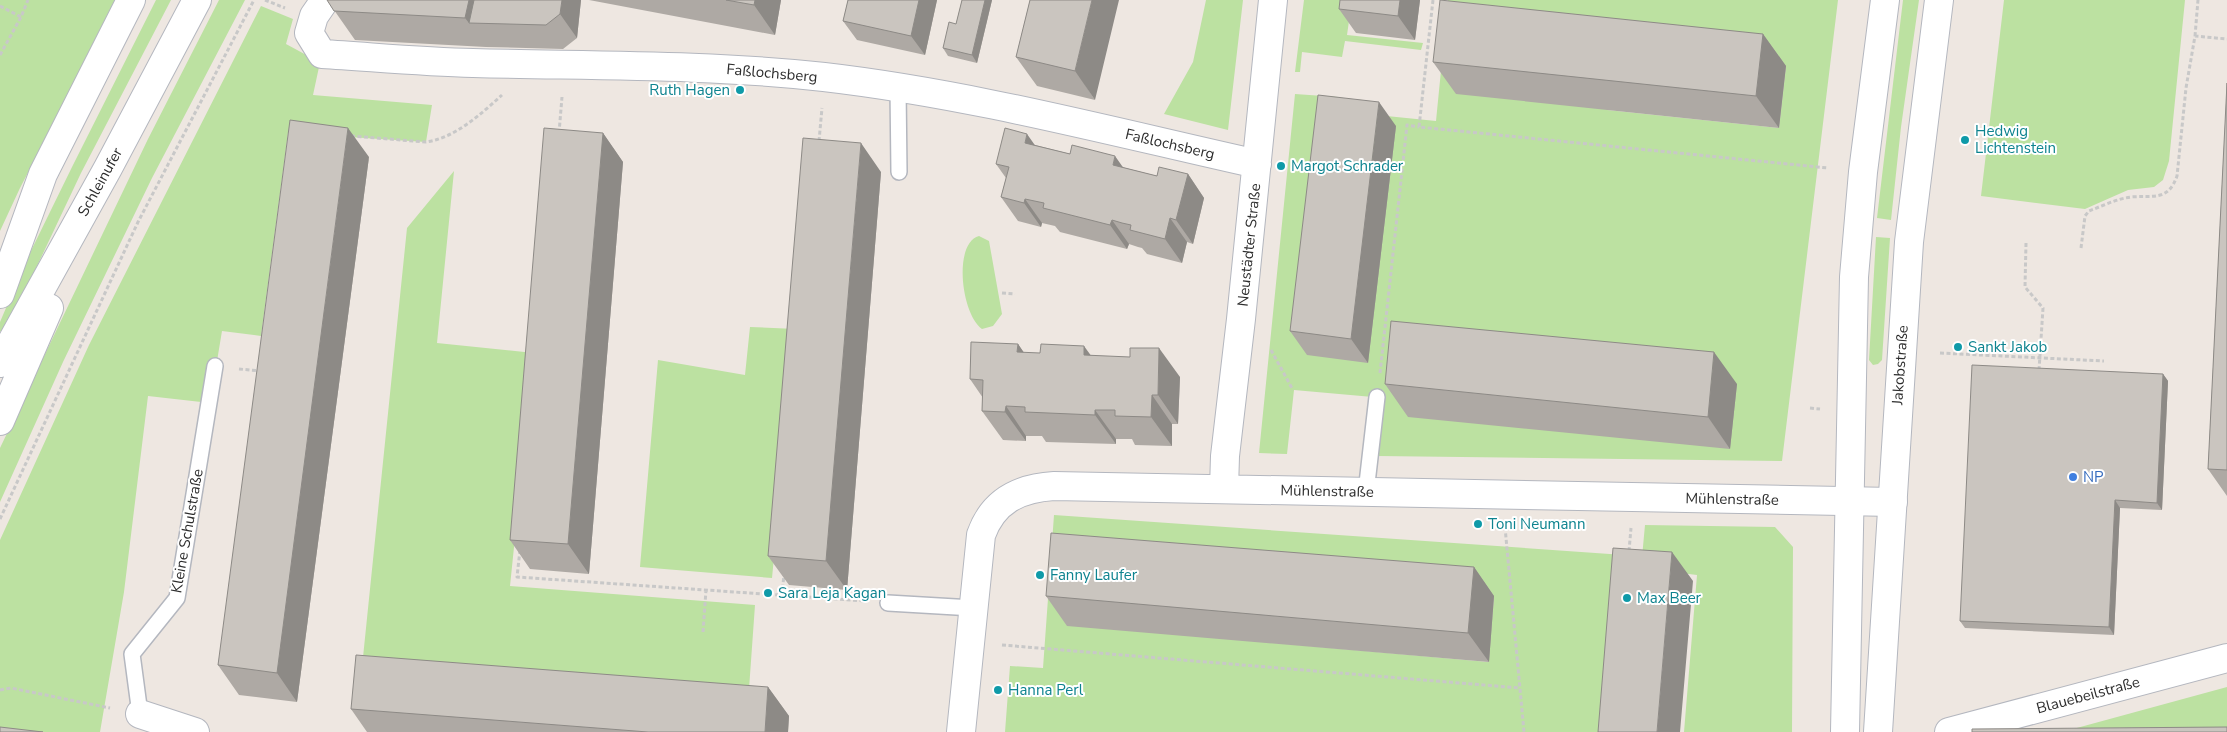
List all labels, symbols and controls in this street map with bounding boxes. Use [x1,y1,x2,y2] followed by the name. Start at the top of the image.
[726,59,818,87] street label: Faßlochsberg
[649,80,730,100] place label: Ruth Hagen
[734,84,746,96] marker: Ruth Hagen
[1975,121,2056,158] place label: Hedwig Lichtenstein
[1123,124,1217,164] street label: Faßlochsberg
[1959,134,1971,146] marker: Hedwig Lichtenstein
[73,144,127,220] street label: Schleinufer
[1291,156,1404,176] place label: Margot Schrader
[1275,160,1287,172] marker: Margot Schrader
[1233,182,1265,308] street label: Neustädter Straße
[1887,324,1913,407] street label: Jakobstraße
[1968,337,2048,357] place label: Sankt Jakob
[1952,341,1964,353] marker: Sankt Jakob
[166,467,208,595] street label: Kleine Schulstraße
[2083,467,2104,487] place label: NP
[2067,471,2079,483] marker: NP
[1280,480,1374,502] street label: Mühlenstraße
[1685,488,1779,510] street label: Mühlenstraße
[1488,514,1585,534] place label: Toni Neumann
[1472,518,1484,530] marker: Toni Neumann
[1050,565,1138,585] place label: Fanny Laufer
[1034,569,1046,581] marker: Fanny Laufer
[778,583,886,603] place label: Sara Leja Kagan
[762,587,774,599] marker: Sara Leja Kagan
[1637,588,1702,608] place label: Max Beer
[1621,592,1633,604] marker: Max Beer
[2034,672,2142,718] street label: Blauebeilstraße
[1008,680,1084,700] place label: Hanna Perl
[992,684,1004,696] marker: Hanna Perl

